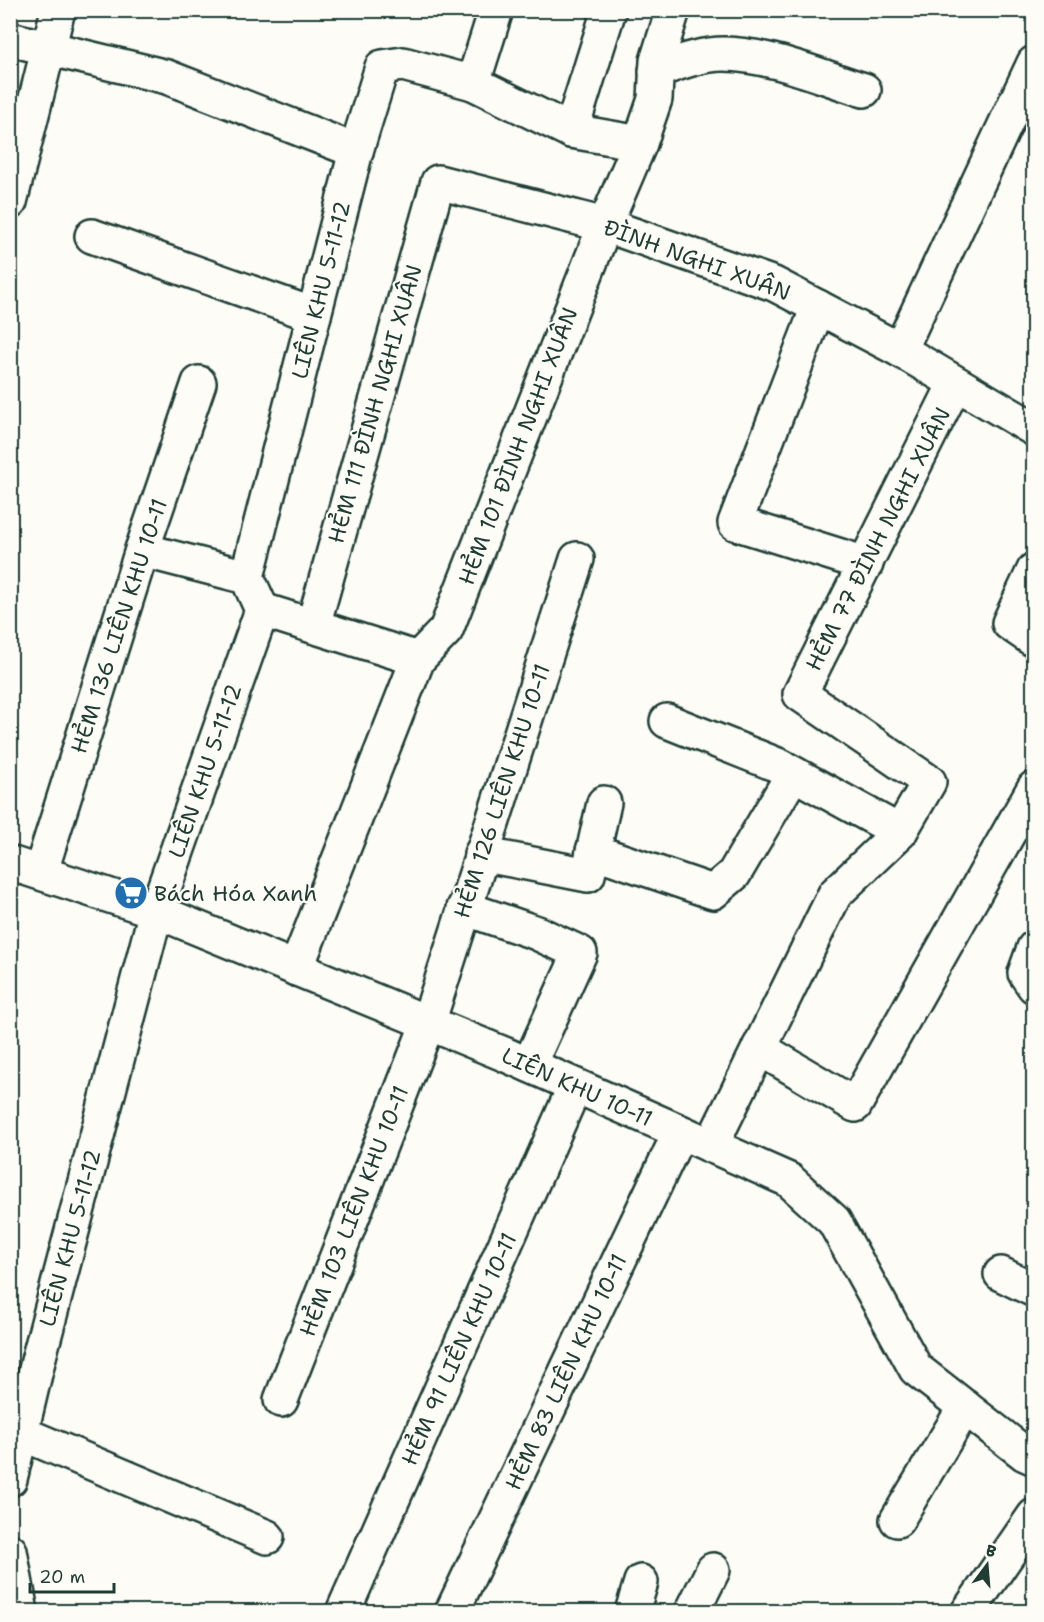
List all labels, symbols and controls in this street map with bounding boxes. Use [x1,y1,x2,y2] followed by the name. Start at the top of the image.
[285,198,357,382] street label: LIÊN KHU 5-11-12
[600,213,794,307] street label: ĐÌNH NGHI XUÂN
[321,261,429,547] street label: HẺM 111 ĐÌNH NGHI XUÂN
[452,303,584,589] street label: HẺM 101 ĐÌNH NGHI XUÂN
[799,402,957,676] street label: HẺM 77 ĐÌNH NGHI XUÂN
[64,495,174,757] street label: HẺM 136 LIÊN KHU 10-11
[447,660,557,922] street label: HẺM 126 LIÊN KHU 10-11
[162,680,248,862] street label: LIÊN KHU 5-11-12
[113,875,149,911] supermarket icon: Bách Hóa Xanh
[154,879,317,908] place label: Bách Hóa Xanh
[497,1041,657,1133] street label: LIÊN KHU 10-11
[293,1082,415,1340] street label: HẺM 103 LIÊN KHU 10-11
[32,1146,108,1330] street label: LIÊN KHU 5-11-12
[395,1228,523,1470] street label: HẺM 91 LIÊN KHU 10-11
[498,1249,634,1495] street label: HẺM 83 LIÊN KHU 10-11
[957,1535,1017,1595] north arrow
[983,1540,999,1563] text: B
[30,1556,114,1594] scale bar
[39,1565,85,1589] text: 20 m

